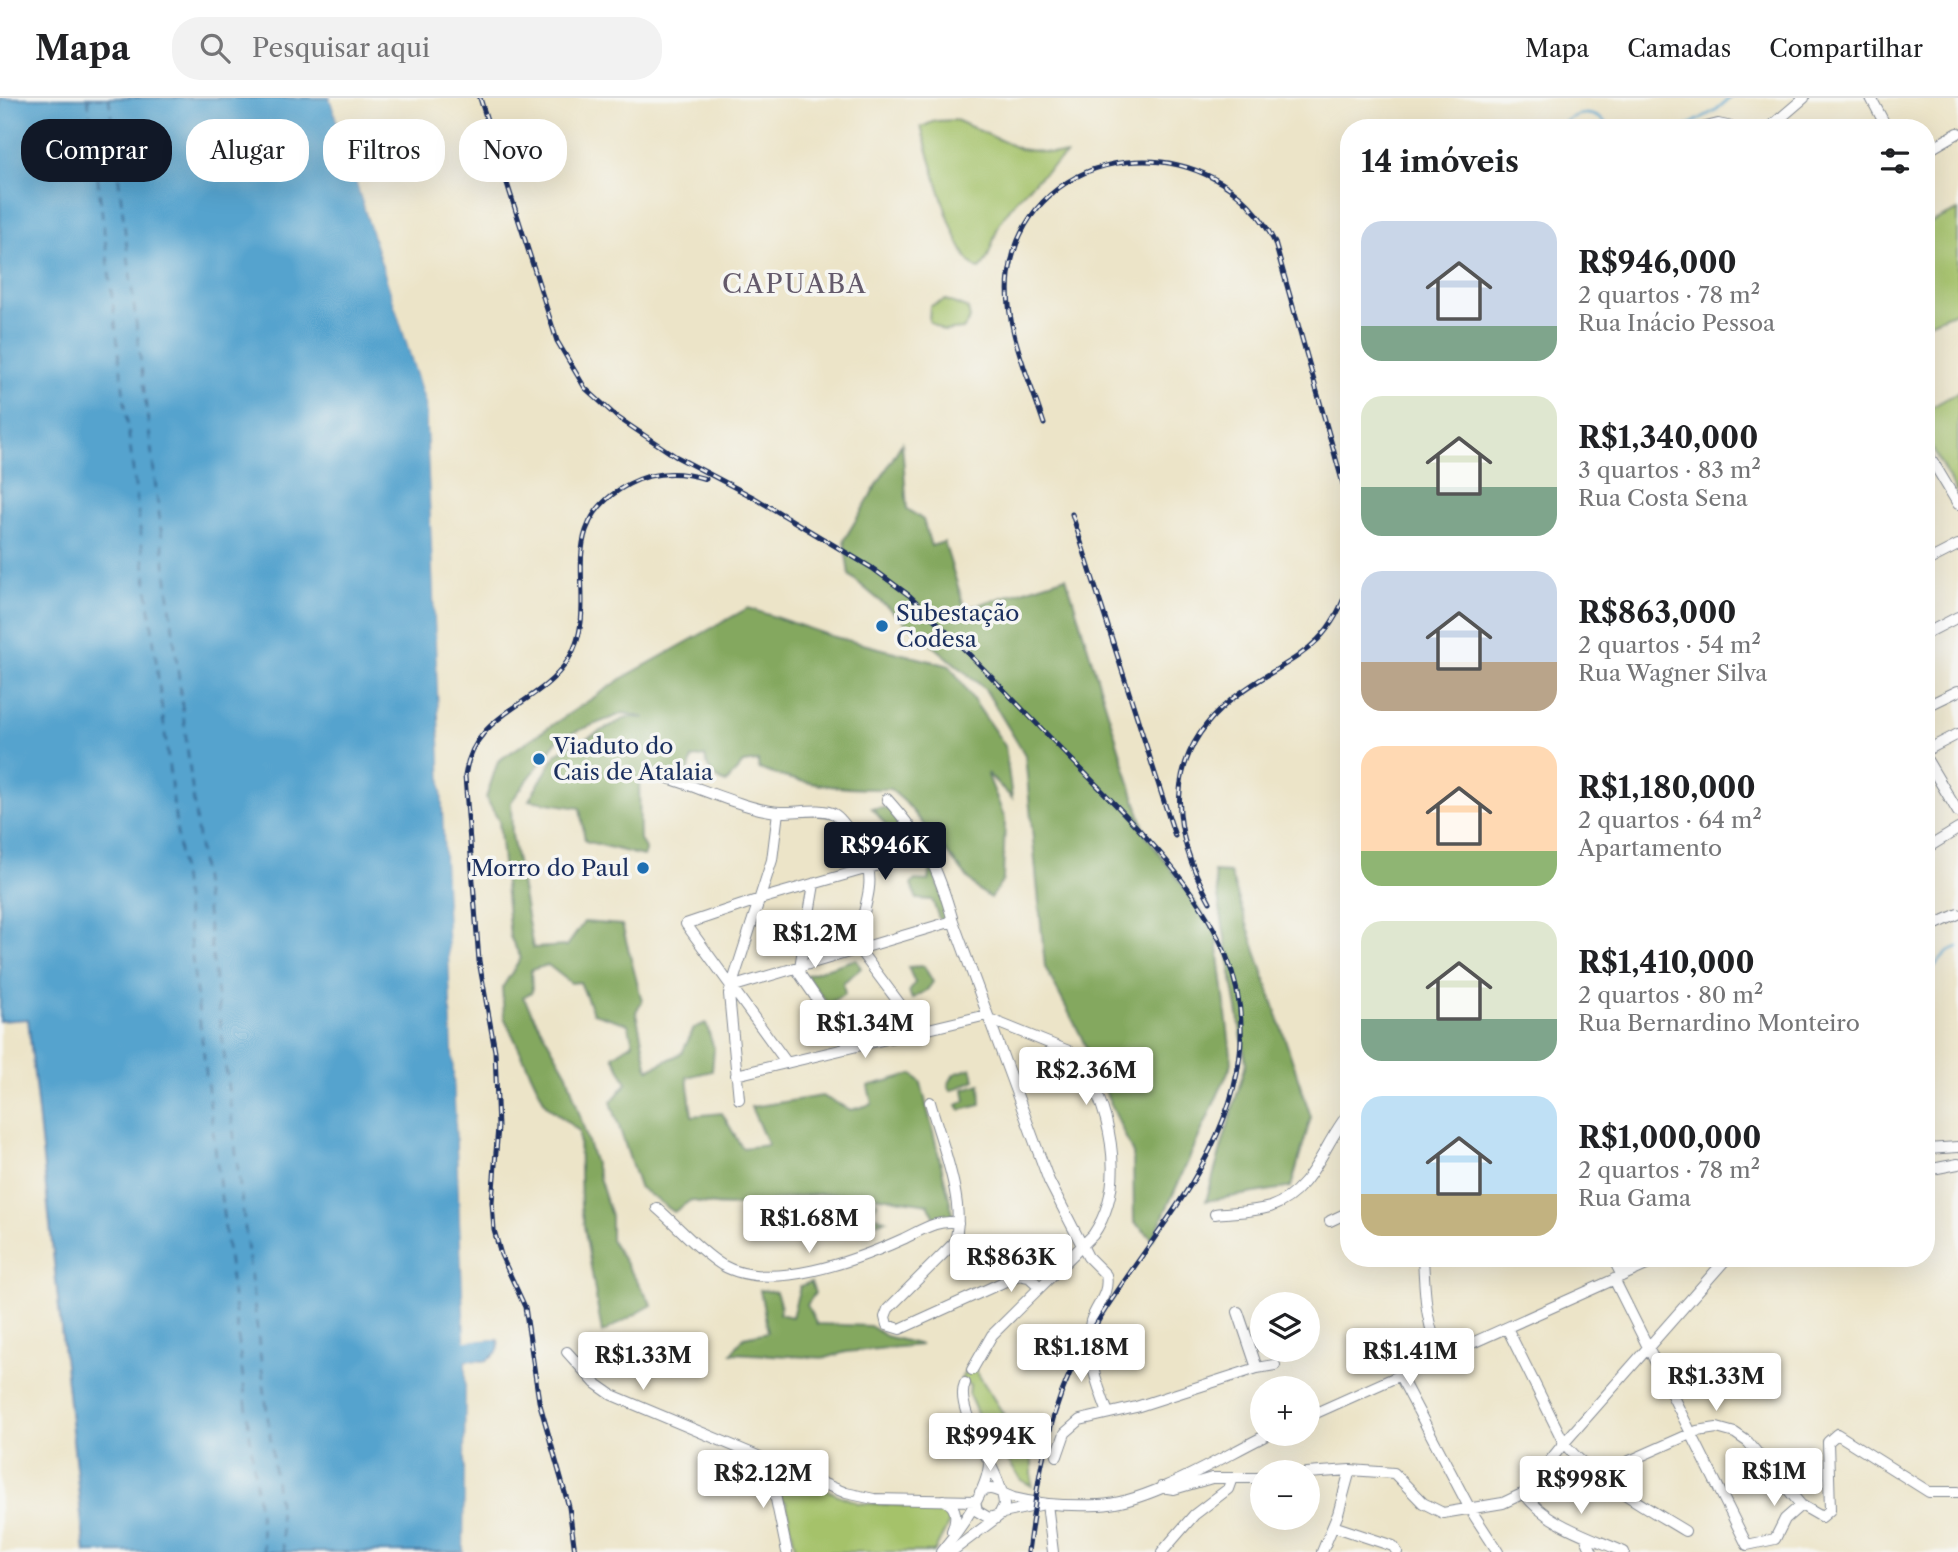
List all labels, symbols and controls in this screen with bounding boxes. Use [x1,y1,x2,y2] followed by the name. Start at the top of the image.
[172,17,662,80] search box
[35,28,130,69] text: Mapa
[196,29,234,67] icon: search
[252,32,430,64] text: Pesquisar aqui
[1525,34,1589,63] text: Mapa
[1627,34,1731,63] text: Camadas
[1769,34,1923,63] text: Compartilhar
[21,119,172,182] chip: Comprar
[186,119,309,182] chip: Alugar
[323,119,445,182] chip: Filtros
[459,119,567,182] chip: Novo
[1876,142,1914,180] icon: filters
[1361,143,1519,180] text: 14 imóveis
[1578,244,1737,281] text: R$946,000
[1417,249,1501,333] icon: home
[722,268,868,300] district label: CAPUABA
[1578,281,1760,309] text: 2 quartos · 78 m²
[1578,309,1775,337] text: Rua Inácio Pessoa
[1578,419,1758,456] text: R$1,340,000
[1417,424,1501,508] icon: home
[1578,456,1761,484] text: 3 quartos · 83 m²
[1578,484,1748,512] text: Rua Costa Sena
[1578,594,1736,631] text: R$863,000
[896,599,1019,653] place label: Subestação Codesa
[1417,599,1501,683] icon: home
[874,618,890,634] marker: Subestação Codesa
[1578,631,1761,659] text: 2 quartos · 54 m²
[1578,659,1767,687] text: Rua Wagner Silva
[552,732,714,786] place label: Viaduto do Cais de Atalaia
[531,751,547,767] marker: Viaduto do Cais de Atalaia
[1578,769,1756,806] text: R$1,180,000
[1417,774,1501,858] icon: home
[1578,806,1762,834] text: 2 quartos · 64 m²
[828,822,942,882] pin: R$946K
[840,831,930,859] text: R$946K
[1578,834,1722,862] text: Apartamento
[471,854,629,882] place label: Morro do Paul
[635,860,651,876] marker: Morro do Paul
[758,910,872,970] pin: R$1.2M
[772,919,858,947] text: R$1.2M
[1578,944,1755,981] text: R$1,410,000
[1417,949,1501,1033] icon: home
[1578,981,1763,1009] text: 2 quartos · 80 m²
[800,1000,930,1060] pin: R$1.34M
[816,1009,914,1037] text: R$1.34M
[1578,1009,1860,1037] text: Rua Bernardino Monteiro
[1021,1048,1151,1107] pin: R$2.36M
[1035,1056,1137,1084] text: R$2.36M
[1578,1119,1761,1156] text: R$1,000,000
[1417,1124,1501,1208] icon: home
[1578,1156,1760,1184] text: 2 quartos · 78 m²
[1578,1184,1691,1212] text: Rua Gama
[744,1196,874,1255] pin: R$1.68M
[759,1204,859,1232] text: R$1.68M
[954,1234,1068,1294] pin: R$863K
[966,1243,1056,1271] text: R$863K
[1250,1292,1320,1530] map controls
[1250,1292,1320,1362] button: layers
[1016,1324,1146,1384] pin: R$1.18M
[1345,1328,1475,1388] pin: R$1.41M
[578,1332,708,1392] pin: R$1.33M
[1033,1333,1129,1361] text: R$1.18M
[1362,1337,1458,1365] text: R$1.41M
[594,1341,692,1369] text: R$1.33M
[1651,1354,1781,1413] pin: R$1.33M
[1667,1362,1765,1390] text: R$1.33M
[1250,1376,1320,1446] button: +
[933,1414,1047,1473] pin: R$994K
[945,1422,1035,1450] text: R$994K
[1733,1448,1815,1508] pin: R$1M
[698,1450,828,1510] pin: R$2.12M
[1524,1456,1638,1516] pin: R$998K
[1741,1457,1807,1485] text: R$1M
[714,1459,812,1487] text: R$2.12M
[1250,1460,1320,1530] button: −
[1536,1465,1626,1493] text: R$998K

